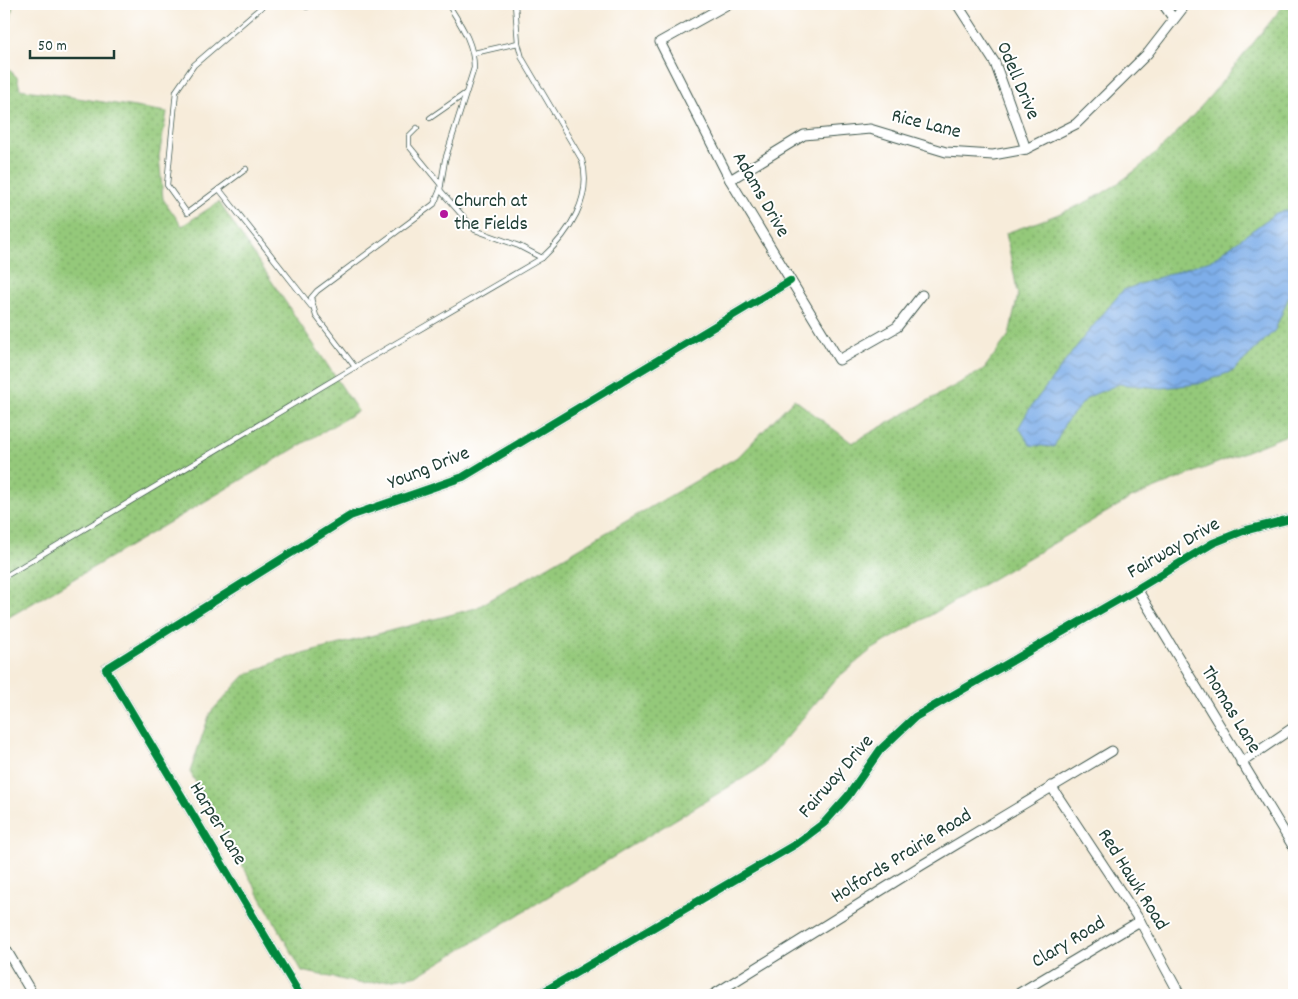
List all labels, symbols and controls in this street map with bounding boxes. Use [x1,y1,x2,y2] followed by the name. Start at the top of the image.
[30,28,114,60] scale bar
[38,36,67,58] text: 50 m
[988,38,1046,125] street label: Odell Drive
[888,103,964,147] street label: Rice Lane
[724,147,796,243] street label: Adams Drive
[454,188,528,239] place label: Church at the Fields
[438,208,450,220] marker: Church at the Fields
[384,440,474,498] street label: Young Drive
[1122,511,1226,587] street label: Fairway Drive
[1193,661,1267,759] street label: Thomas Lane
[793,729,881,825] street label: Fairway Drive
[181,777,253,871] street label: Harper Lane
[826,802,978,912] street label: Holfords Prairie Road
[1090,824,1174,936] street label: Red Hawk Road
[1027,910,1111,976] street label: Clary Road

